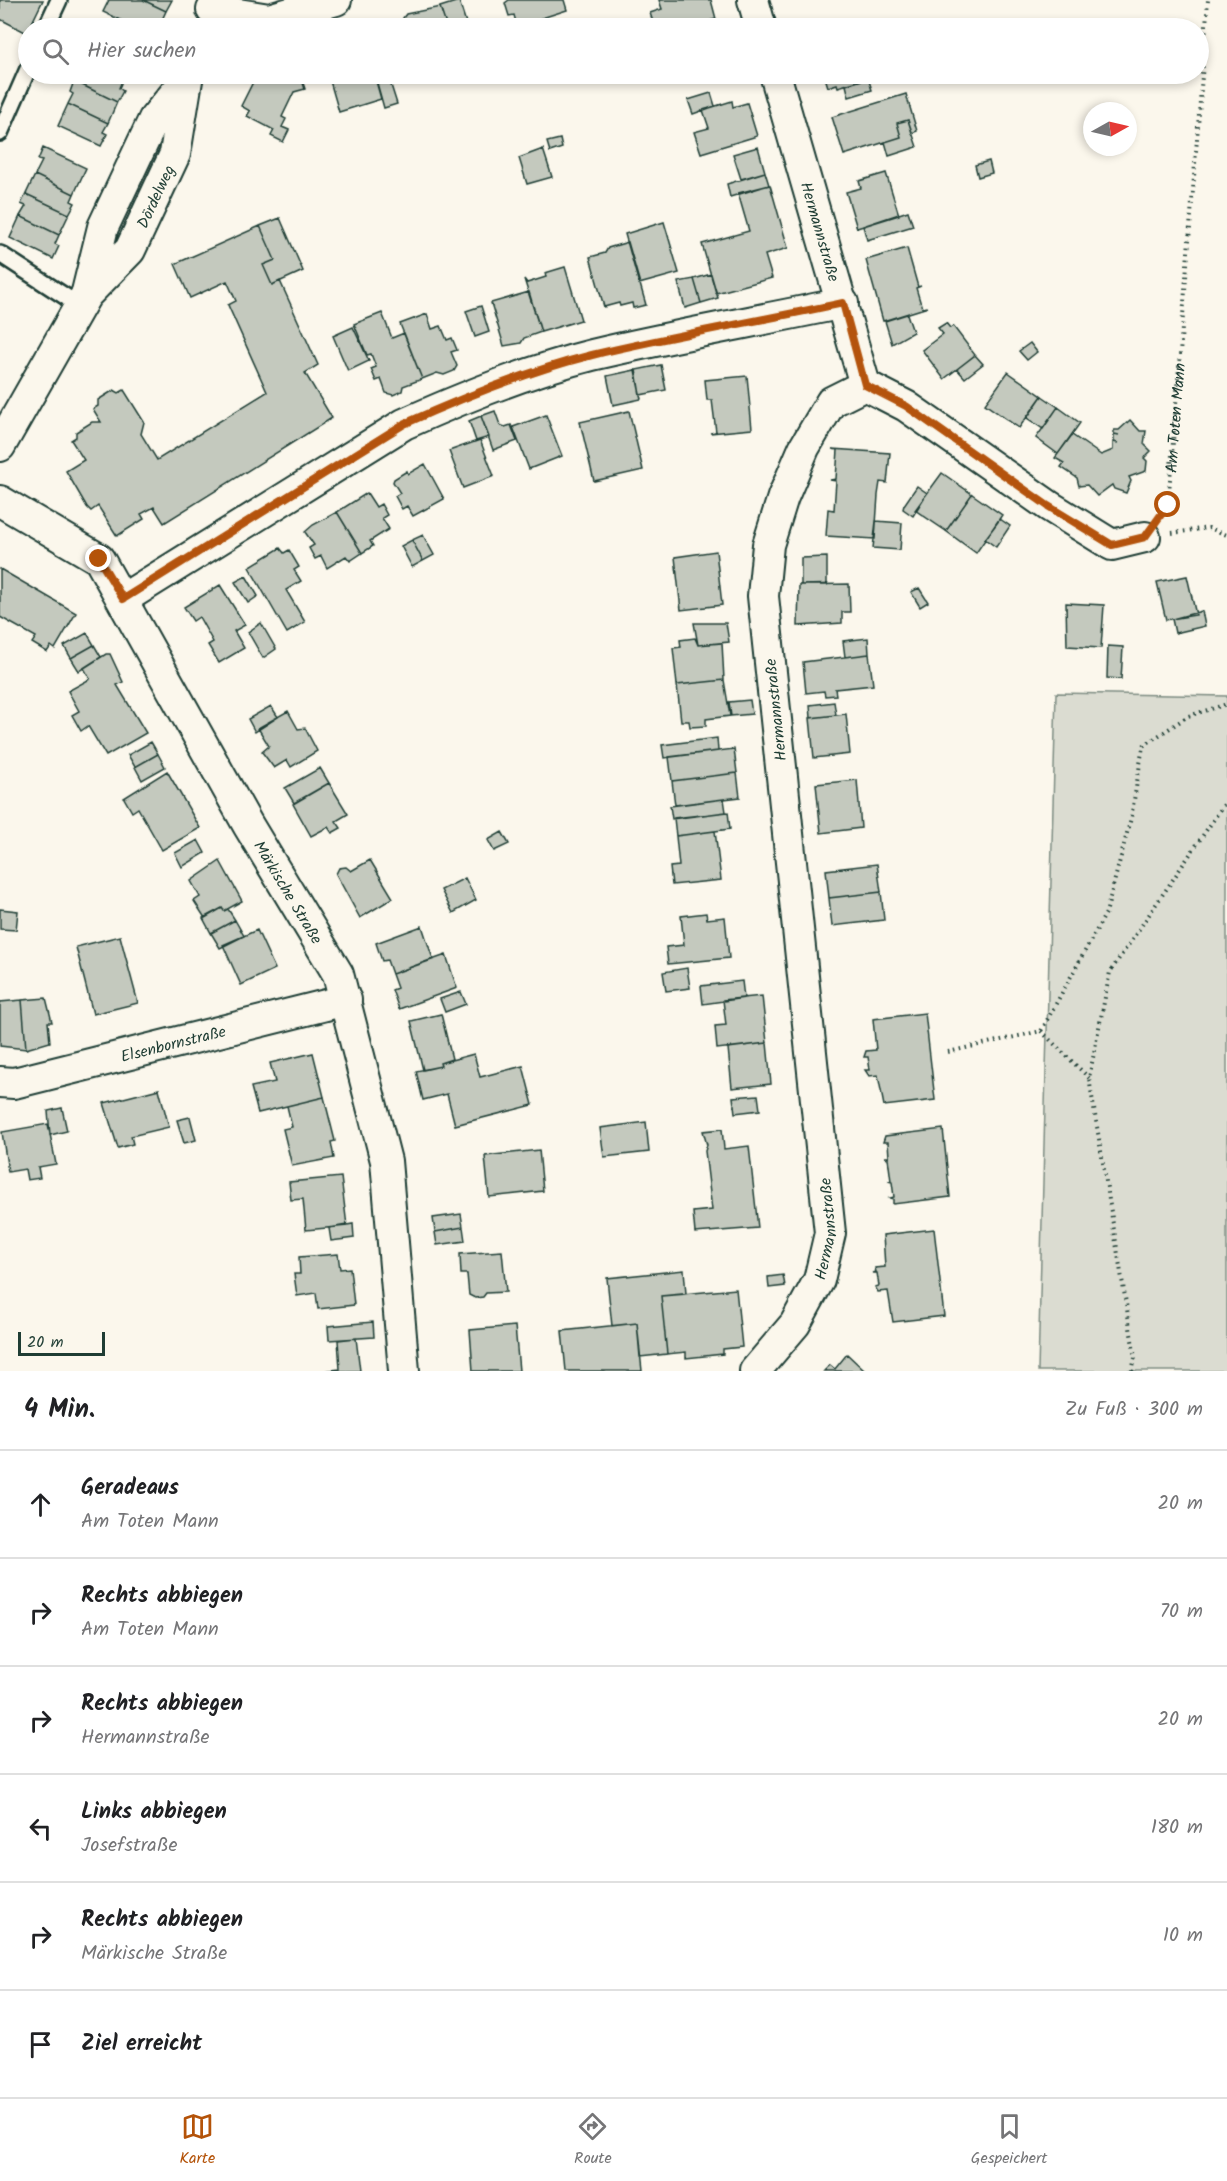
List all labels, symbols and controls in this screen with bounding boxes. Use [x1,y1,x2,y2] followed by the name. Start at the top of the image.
[18,18,1209,84] search box
[87,34,196,69] text: Hier suchen
[39,35,72,68] icon: search
[1083,102,1137,156] north arrow
[131,161,182,233] street label: Dördelweg
[793,179,845,285] street label: Hermannstraße
[1160,362,1193,474] street label: Am Toten Mann
[1154,491,1180,517] route start
[85,545,111,571] route end
[759,657,794,762] street label: Hermannstraße
[246,836,328,949] street label: Märkische Straße
[118,1019,229,1070] street label: Elsenbornstraße
[808,1176,844,1283] street label: Hermannstraße
[18,1329,105,1356] scale bar
[27,1330,63,1355] text: 20 m
[24,1389,95,1431] text: 4 Min.
[1065,1394,1203,1426] text: Zu Fuß · 300 m
[81,1471,179,1506] text: Geradeaus
[24,1488,57,1521] icon: ahead
[1157,1488,1203,1520] text: 20 m
[81,1506,219,1538] text: Am Toten Mann
[81,1579,243,1614] text: Rechts abbiegen
[24,1596,57,1629] icon: right
[1160,1596,1203,1628] text: 70 m
[81,1614,219,1646] text: Am Toten Mann
[81,1687,243,1722] text: Rechts abbiegen
[24,1704,57,1737] icon: right
[1157,1704,1203,1736] text: 20 m
[81,1722,210,1754] text: Hermannstraße
[81,1795,227,1830] text: Links abbiegen
[24,1812,57,1845] icon: left
[1151,1812,1203,1844] text: 180 m
[81,1830,177,1862] text: Josefstraße
[81,1903,243,1938] text: Rechts abbiegen
[24,1920,57,1953] icon: right
[1163,1920,1203,1952] text: 10 m
[81,1938,227,1970] text: Märkische Straße
[81,2027,202,2062] text: Ziel erreicht
[24,2028,57,2061] icon: arrive
[179,2110,215,2171] tab: Karte
[574,2110,612,2171] tab: Route
[971,2110,1048,2171] tab: Gespeichert

